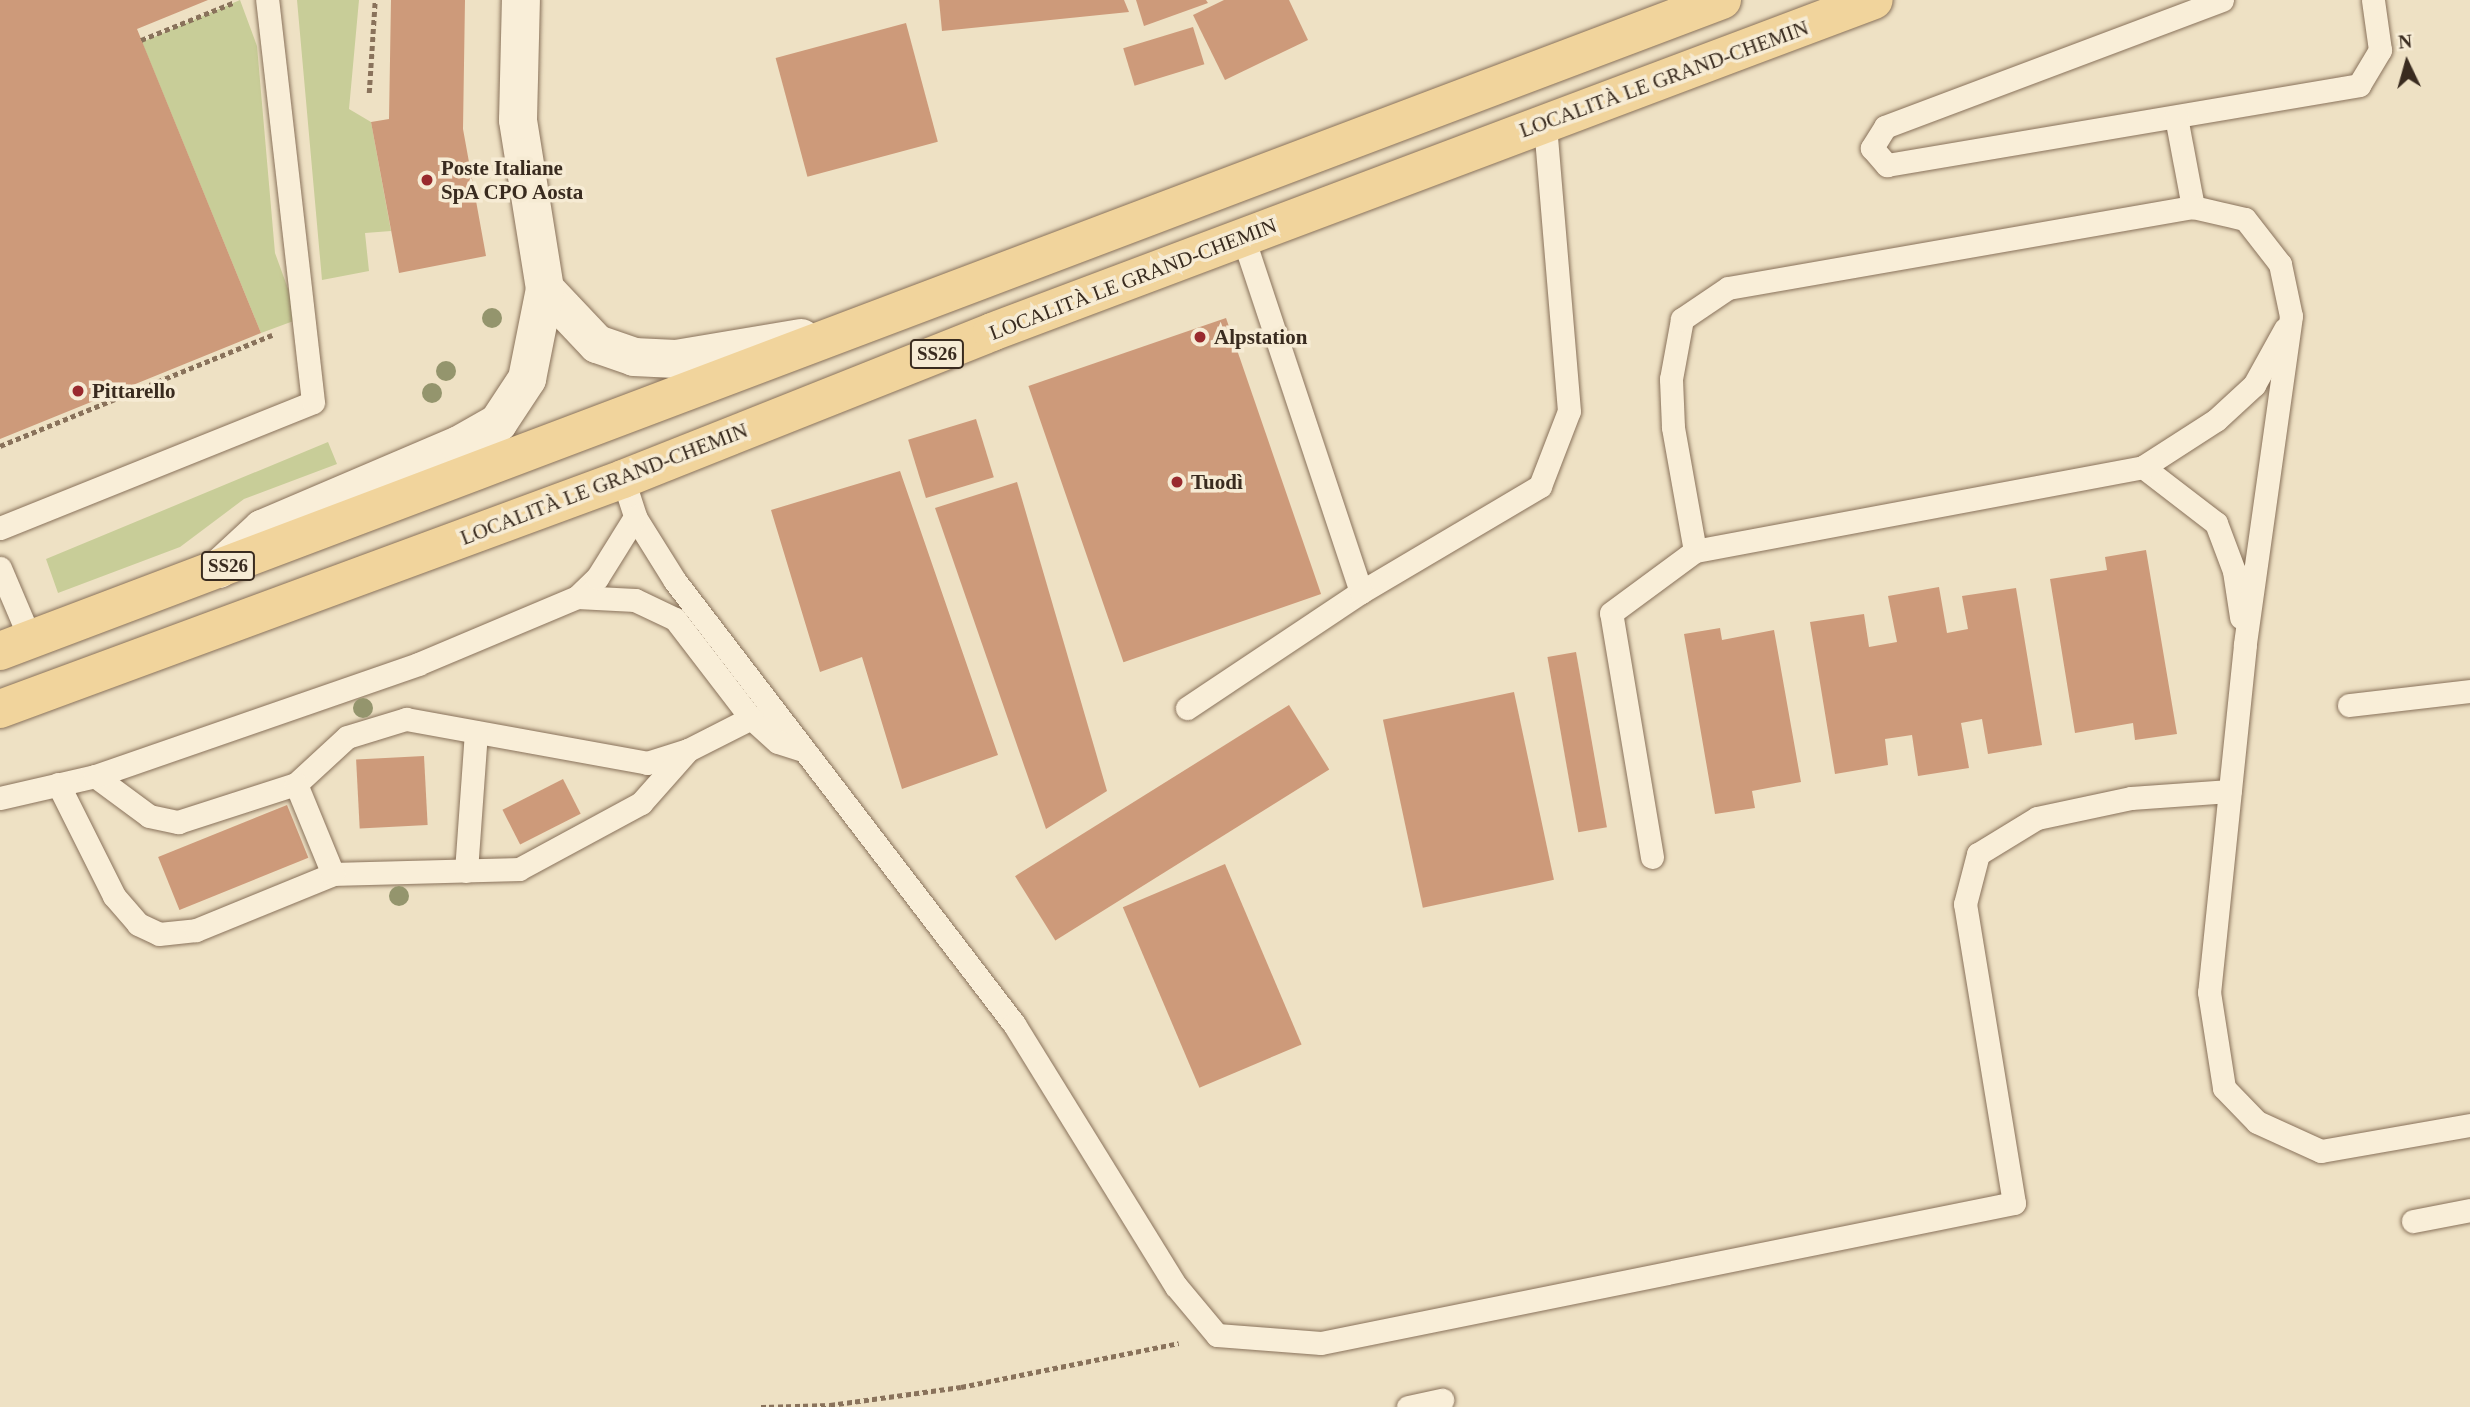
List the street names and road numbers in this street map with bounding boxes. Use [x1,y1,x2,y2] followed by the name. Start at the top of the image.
[1516,15,1812,143] street label: LOCALITÀ LE GRAND-CHEMIN
[986,212,1280,346] street label: LOCALITÀ LE GRAND-CHEMIN
[909,338,965,370] road number: SS26
[457,417,751,551] street label: LOCALITÀ LE GRAND-CHEMIN
[200,551,256,582] road number: SS26

